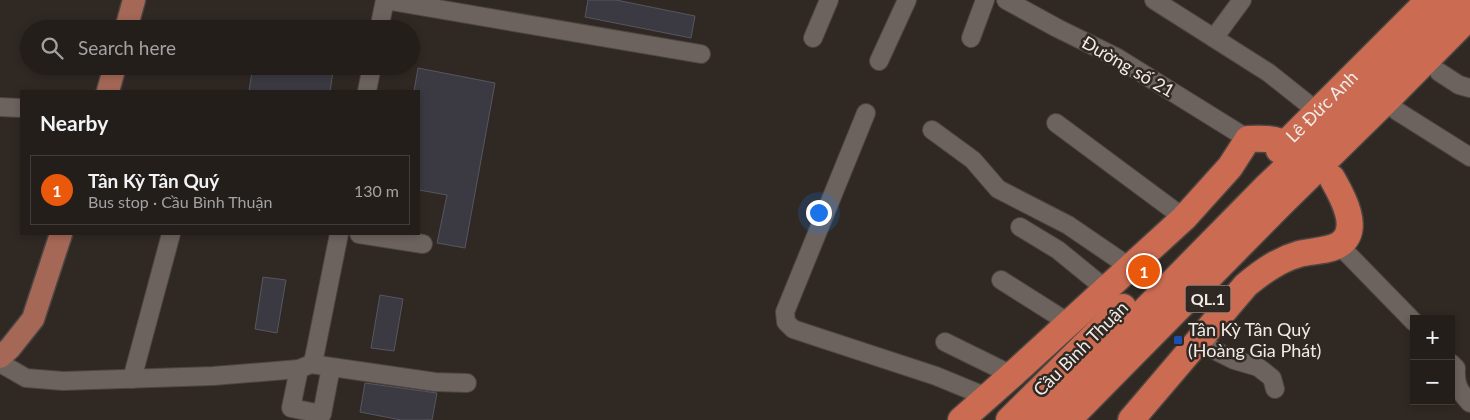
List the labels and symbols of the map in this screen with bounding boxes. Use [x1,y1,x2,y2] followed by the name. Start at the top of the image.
[1078,31,1179,102] street label: Đường số 21
[1281,66,1362,147] street label: Lê Đức Anh
[806,200,832,226] your location
[1128,252,1160,290] pin: 1
[1186,286,1230,312] road number: QL.1
[1028,296,1132,400] street label: Cầu Bình Thuận
[1188,318,1321,361] place label: Tân Kỳ Tân Quý (Hoàng Gia Phát)
[1172,334,1184,346] marker: Tân Kỳ Tân Quý (Hoàng Gia Phát)

